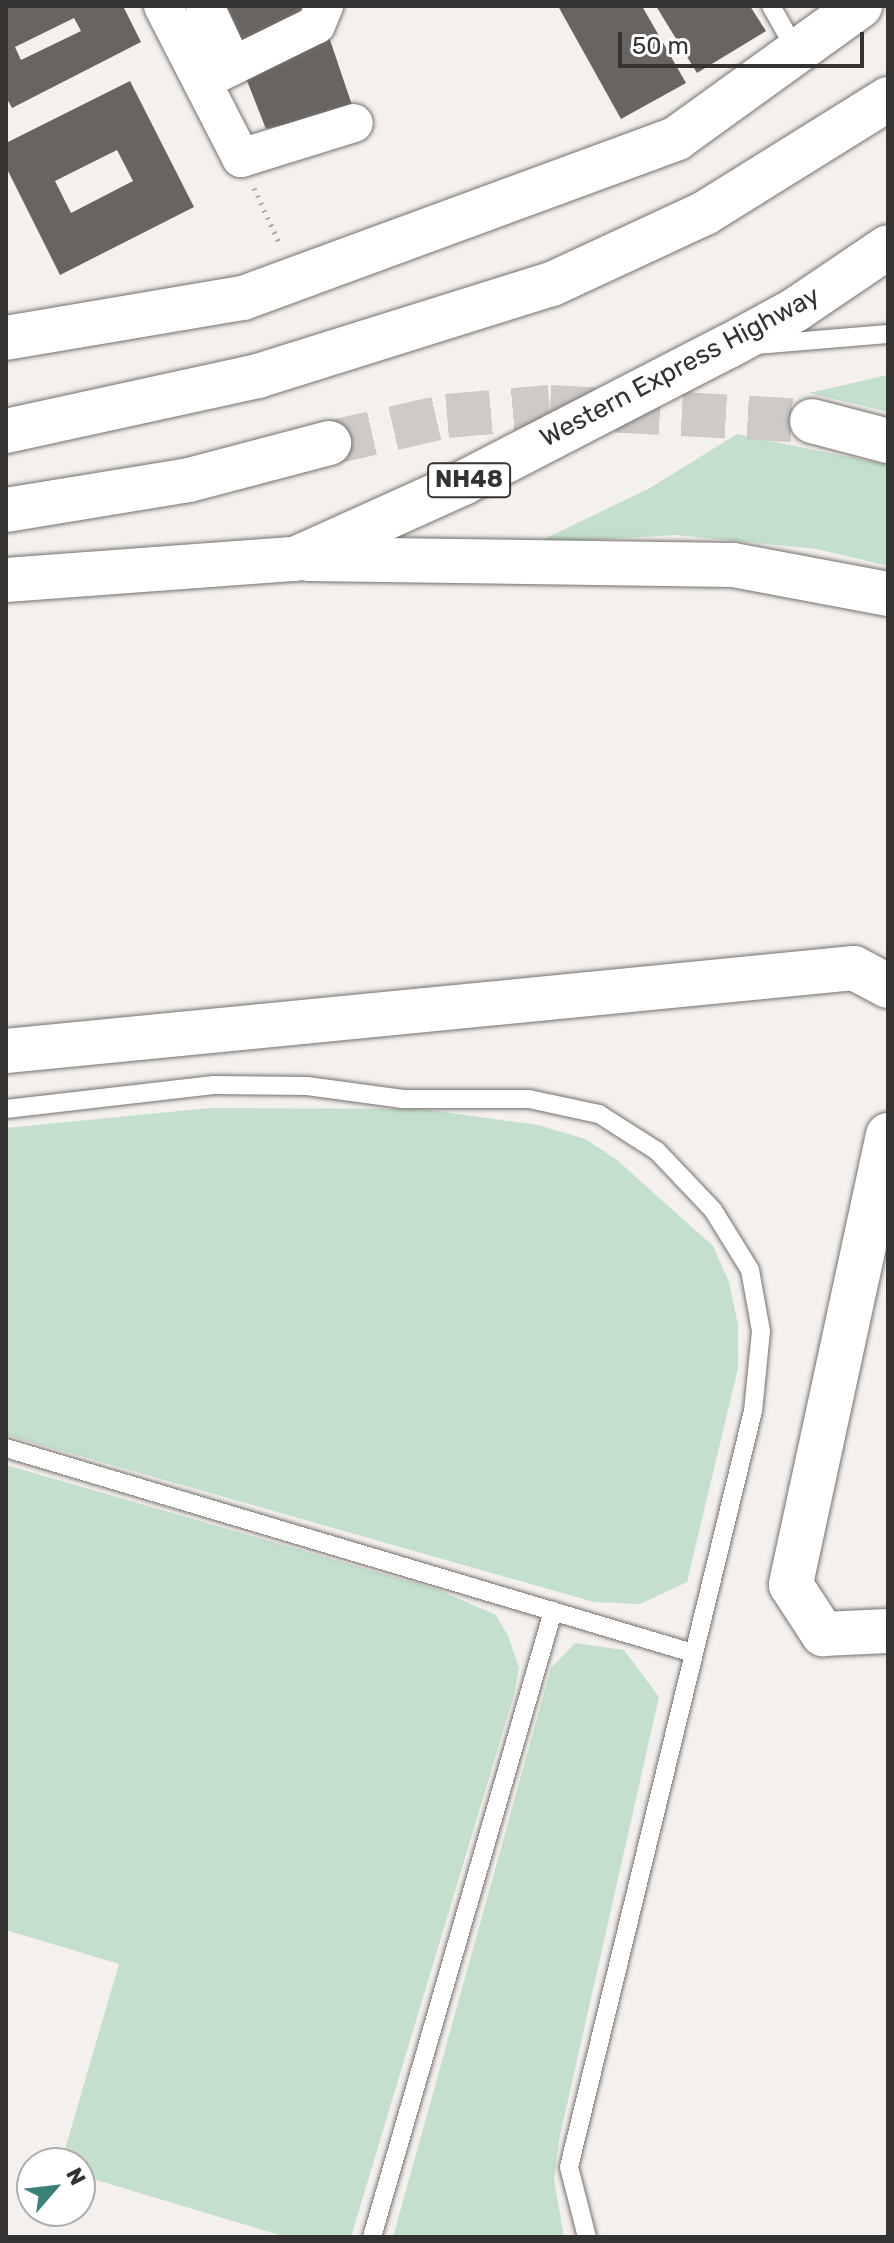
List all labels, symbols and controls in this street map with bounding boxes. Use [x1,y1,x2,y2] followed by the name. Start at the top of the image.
[622,16,868,66] scale bar
[632,32,689,60] text: 50 m
[535,280,825,454] street label: Western Express Highway
[427,460,511,500] road number: NH48
[16,2147,96,2227] north arrow
[60,2163,91,2190] text: N

